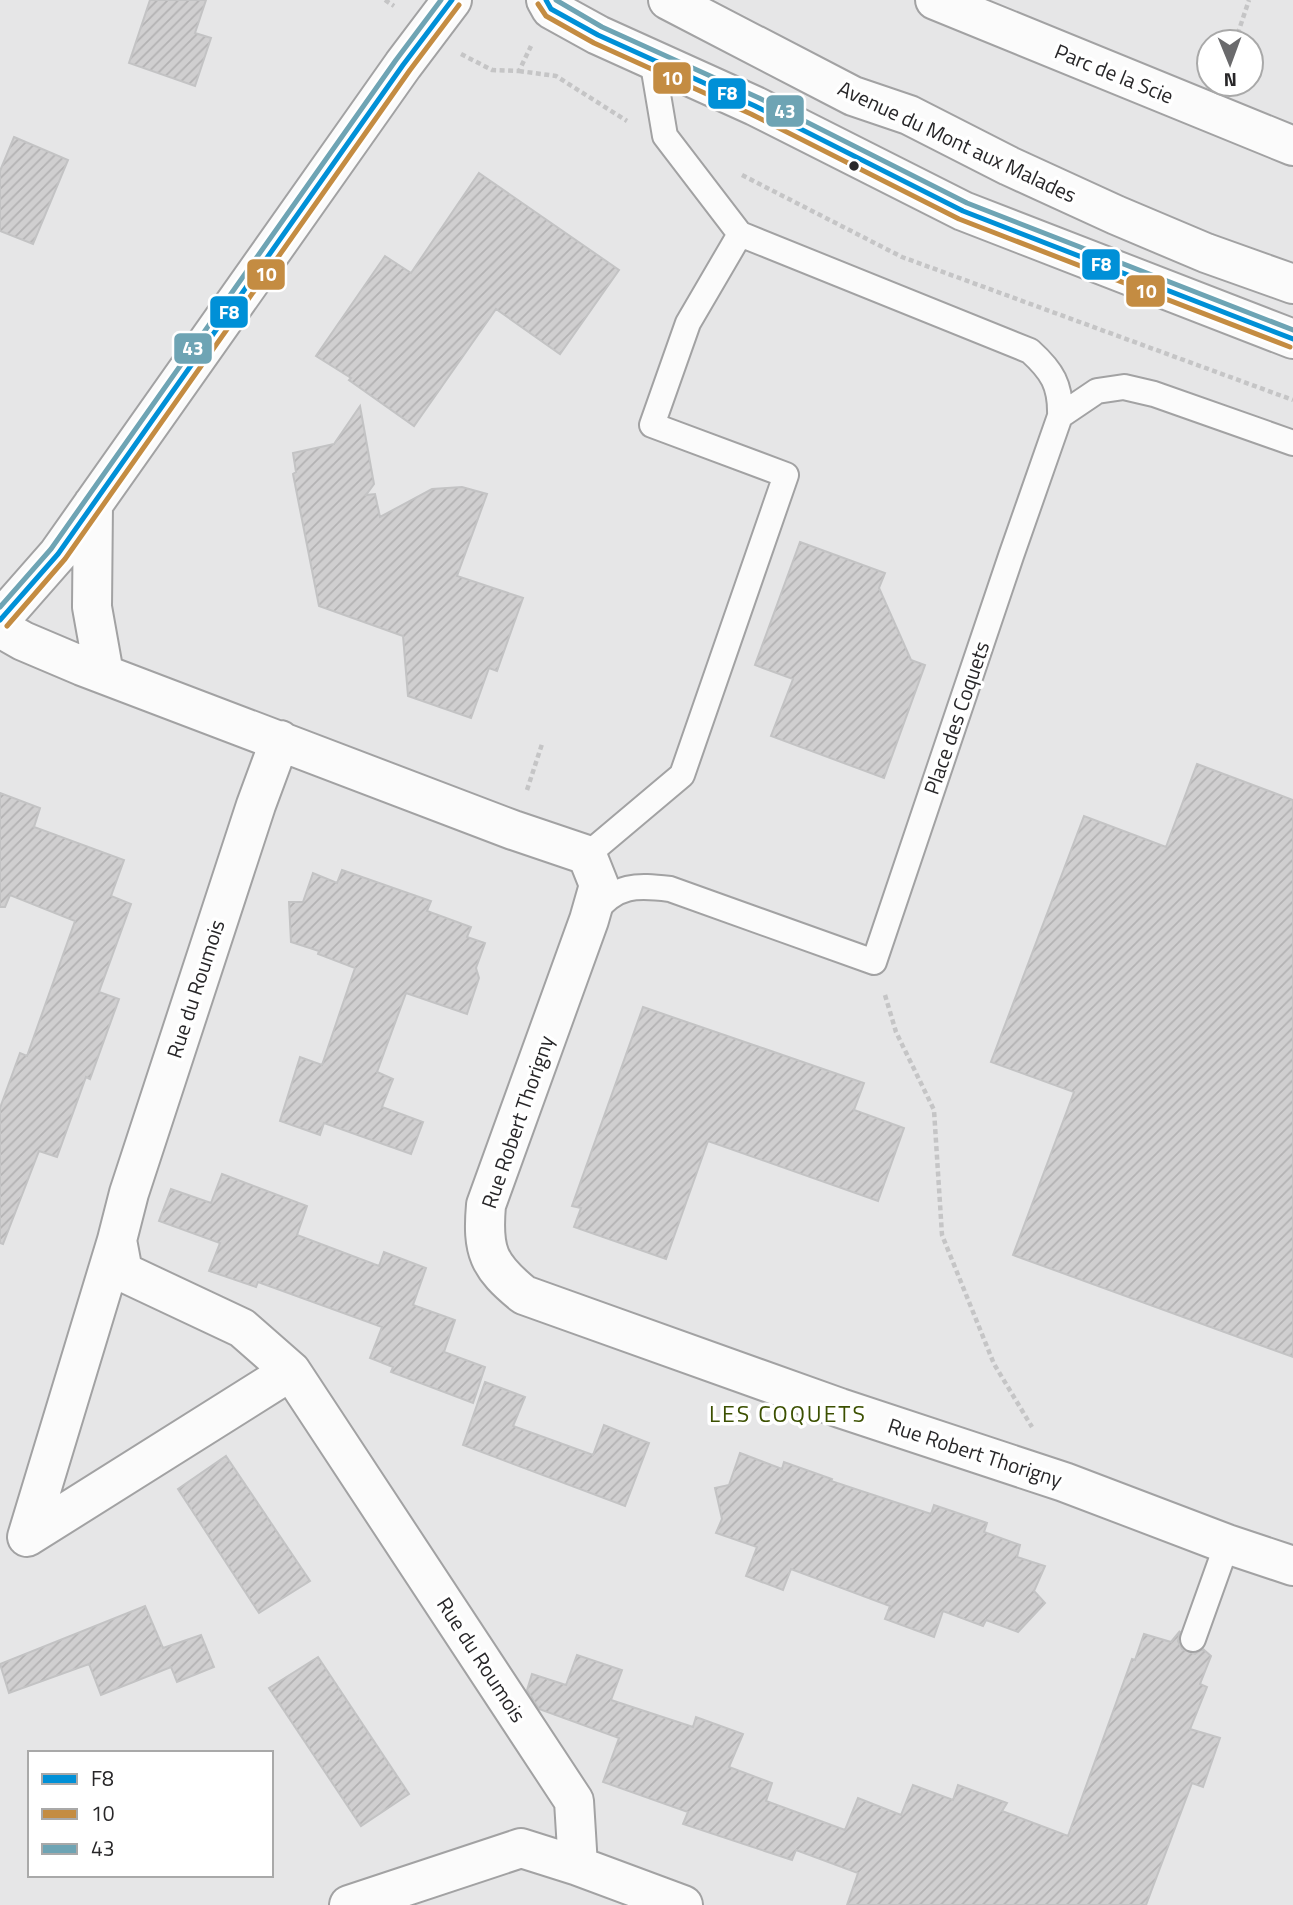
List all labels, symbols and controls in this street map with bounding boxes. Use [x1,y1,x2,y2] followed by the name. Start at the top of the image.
[1195,28,1265,98] north arrow
[1050,35,1179,111] street label: Parc de la Scie
[652,61,692,95] line badge: 10
[661,63,683,92] text: 10
[1223,66,1237,95] text: N
[833,72,1082,210] street label: Avenue du Mont aux Malades
[707,77,747,110] line badge: F8
[717,78,738,107] text: F8
[765,94,805,128] line badge: 43
[774,96,796,125] text: 43
[847,159,861,173] unlabelled marker
[1081,248,1121,281] line badge: F8
[1091,249,1112,278] text: F8
[246,258,286,291] line badge: 10
[255,259,277,288] text: 10
[1125,274,1166,308] line badge: 10
[1135,276,1157,305] text: 10
[209,295,249,329] line badge: F8
[219,297,240,326] text: F8
[173,332,213,365] line badge: 43
[182,333,204,362] text: 43
[915,637,997,799] street label: Place des Coquets
[158,915,233,1062] street label: Rue du Roumois
[472,1031,562,1213] street label: Rue Robert Thorigny
[709,1396,867,1431] district label: LES COQUETS
[884,1409,1066,1495] street label: Rue Robert Thorigny
[429,1590,535,1729] street label: Rue du Roumois
[28,1751,273,1877] legend
[91,1762,114,1794] text: F8
[91,1797,115,1829] text: 10
[91,1832,115,1864] text: 43

